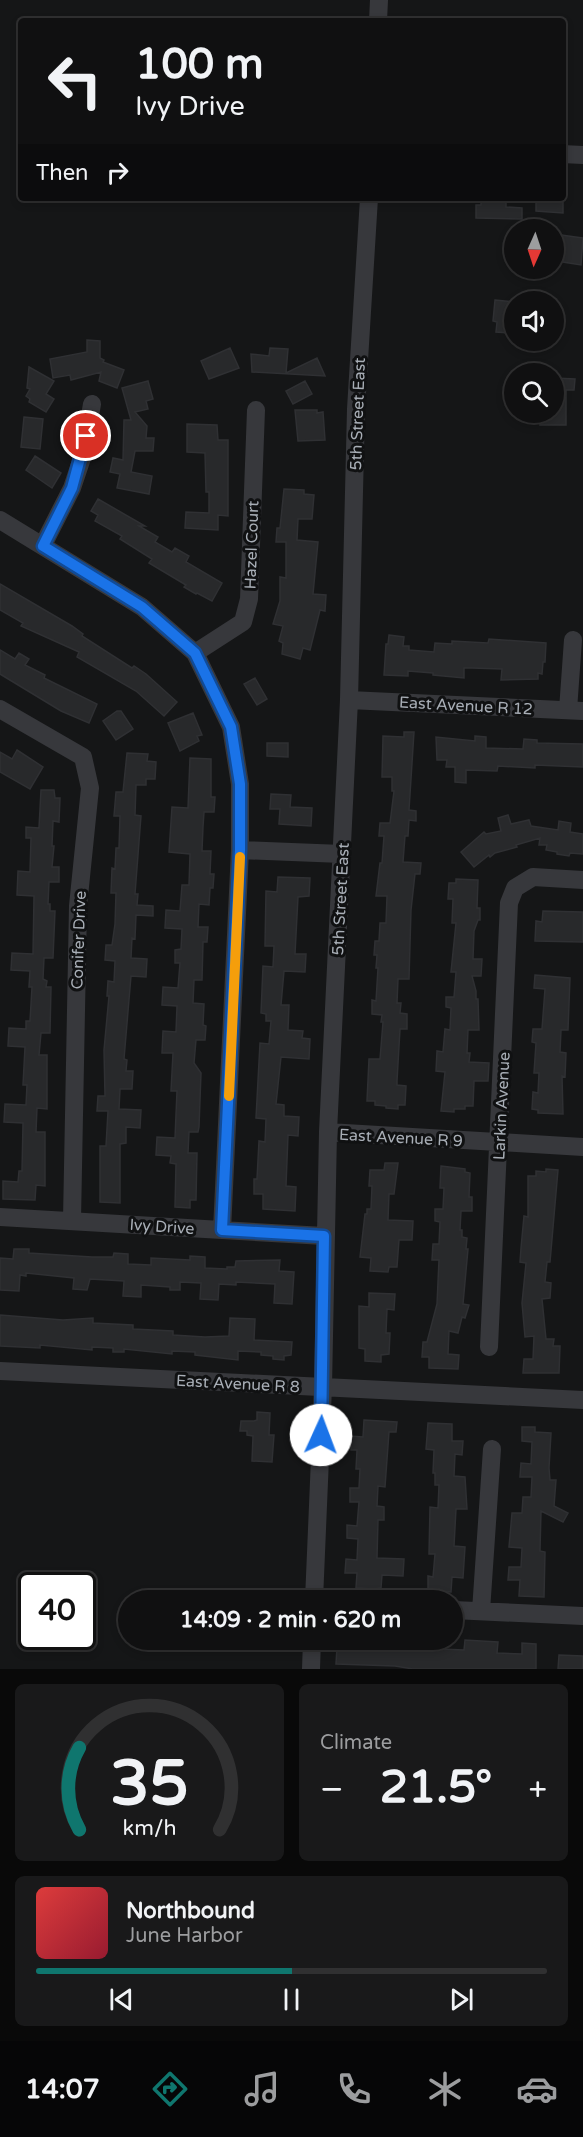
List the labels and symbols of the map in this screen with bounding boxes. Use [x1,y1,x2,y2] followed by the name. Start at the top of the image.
[504,219,564,279] north arrow
[346,357,370,471] street label: 5th Street East
[60,410,111,461] pin
[240,500,264,590] street label: Hazel Court
[398,693,533,719] street label: East Avenue R 12
[328,842,354,956] street label: 5th Street East
[67,890,91,990] street label: Conifer Drive
[489,1051,515,1161] street label: Larkin Avenue
[339,1125,463,1151] street label: East Avenue R 9
[129,1215,195,1239] street label: Ivy Drive
[176,1371,300,1397] street label: East Avenue R 8
[289,1403,353,1467] position arrow
[18,1572,96,1650] speed limit sign: 40

